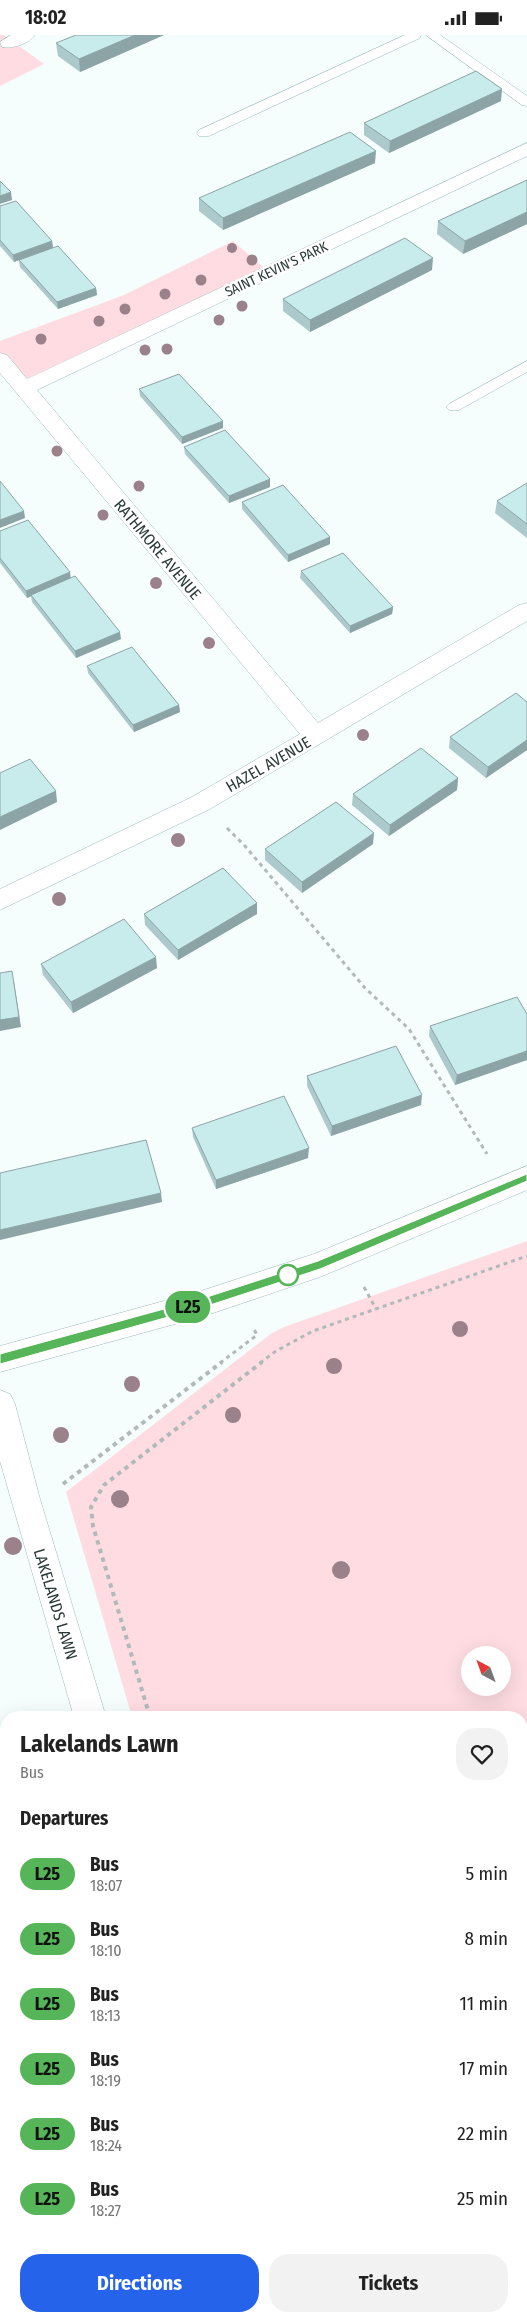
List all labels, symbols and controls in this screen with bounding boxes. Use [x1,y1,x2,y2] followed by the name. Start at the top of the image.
[25,6,66,29] text: 18:02
[222,238,331,301] street label: SAINT KEVIN'S PARK
[110,495,205,603] street label: RATHMORE AVENUE
[223,733,314,796] street label: HAZEL AVENUE
[277,1264,299,1286] unlabelled marker
[159,1291,217,1323] line badge: L25
[175,1296,201,1318] text: L25
[30,1546,81,1662] street label: LAKELANDS LAWN
[461,1646,511,1696] north arrow
[461,1646,511,1696] map controls
[456,1728,508,1780] button: heart
[20,1730,178,1758] text: Lakelands Lawn
[20,1763,44,1782] text: Bus
[20,1807,108,1830] text: Departures
[90,1853,119,1876] text: Bus
[465,1862,508,1885] text: 5 min
[35,1863,60,1885] text: L25
[90,1876,122,1895] text: 18:07
[90,1918,119,1941] text: Bus
[465,1927,508,1950] text: 8 min
[35,1928,60,1950] text: L25
[90,1941,122,1960] text: 18:10
[90,1983,119,2006] text: Bus
[460,1992,508,2015] text: 11 min
[35,1993,60,2015] text: L25
[90,2006,120,2025] text: 18:13
[90,2048,119,2071] text: Bus
[459,2057,508,2080] text: 17 min
[35,2058,60,2080] text: L25
[90,2071,121,2090] text: 18:19
[90,2113,119,2136] text: Bus
[457,2122,508,2145] text: 22 min
[35,2123,60,2145] text: L25
[90,2136,122,2155] text: 18:24
[90,2178,119,2201] text: Bus
[457,2187,508,2210] text: 25 min
[35,2188,60,2210] text: L25
[90,2201,121,2220] text: 18:27
[20,2254,259,2312] button: Directions
[269,2254,508,2312] button: Tickets

